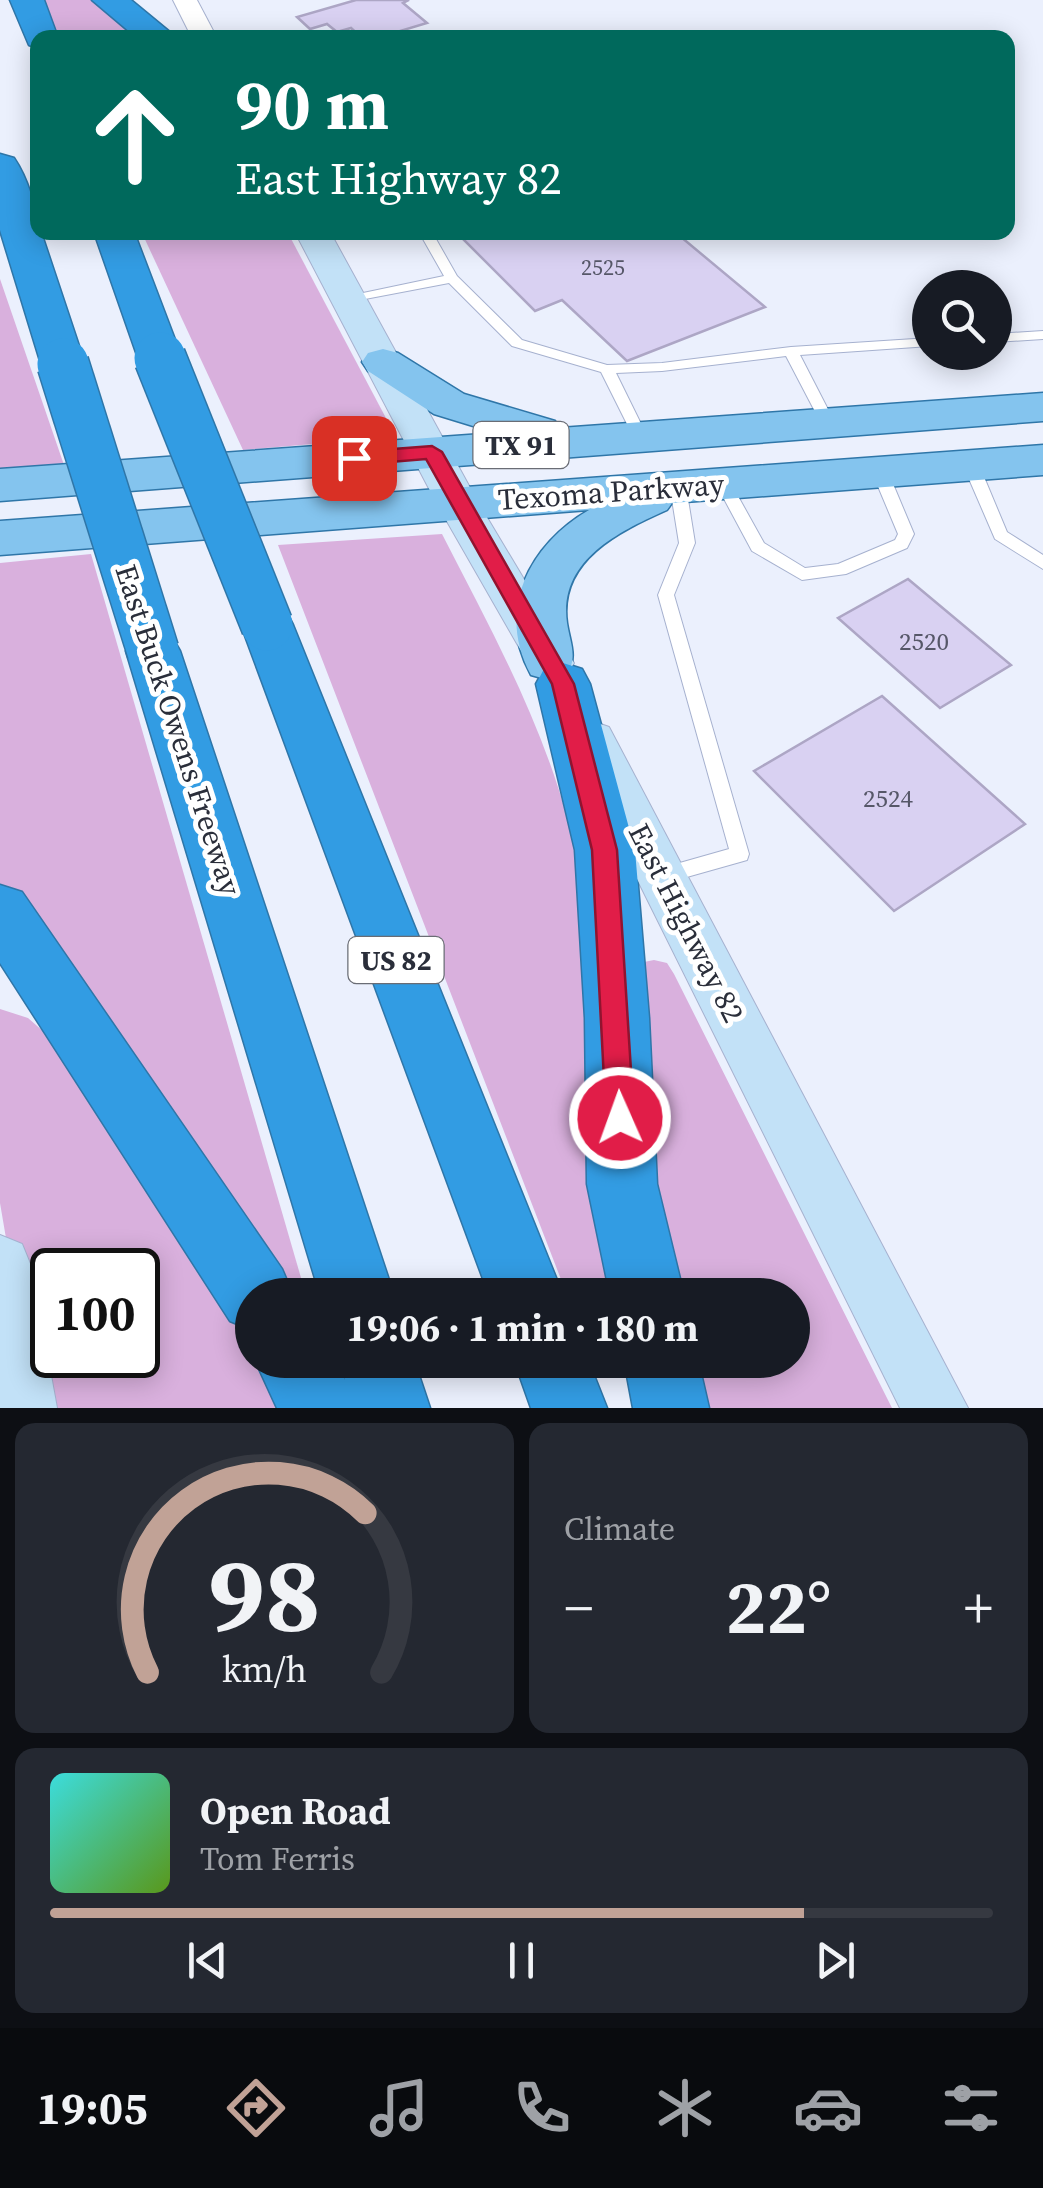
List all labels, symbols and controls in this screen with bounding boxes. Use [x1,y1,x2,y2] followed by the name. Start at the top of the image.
[235,56,389,152] text: 90 m
[70,70,200,200] icon: ahead
[235,147,562,209] text: East Highway 82
[581,252,625,282] house number: 2525
[912,270,1012,370] map controls
[912,270,1012,370] button: search
[312,416,397,501] pin
[474,422,568,468] road number: TX 91
[327,431,382,486] icon: arrive
[497,463,726,520] street label: Texoma Parkway
[106,559,252,901] street label: East Buck Owens Freeway
[899,624,949,658] house number: 2520
[863,781,913,815] house number: 2524
[619,816,754,1029] street label: East Highway 82
[348,937,444,983] road number: US 82
[568,1066,672,1170] position arrow
[30,1248,160,1378] speed limit sign: 100
[346,1302,699,1354] text: 19:06 · 1 min · 180 m
[564,1507,675,1551] text: Climate
[208,1522,321,1665] text: 98
[726,1555,831,1658] text: 22°
[564,1570,593,1645] text: −
[964,1570,993,1645] text: +
[222,1645,307,1694] text: km/h
[200,1785,391,1837] text: Open Road
[200,1837,355,1881] text: Tom Ferris
[180,1933,235,1988] icon: previous
[494,1933,549,1988] icon: pause
[808,1933,863,1988] icon: next
[221,2073,291,2143] icon: directions
[364,2073,434,2143] icon: music
[507,2073,577,2143] icon: phone
[650,2073,720,2143] icon: climate
[793,2073,863,2143] icon: car
[936,2073,1006,2143] icon: filters
[37,2077,148,2139] text: 19:05

